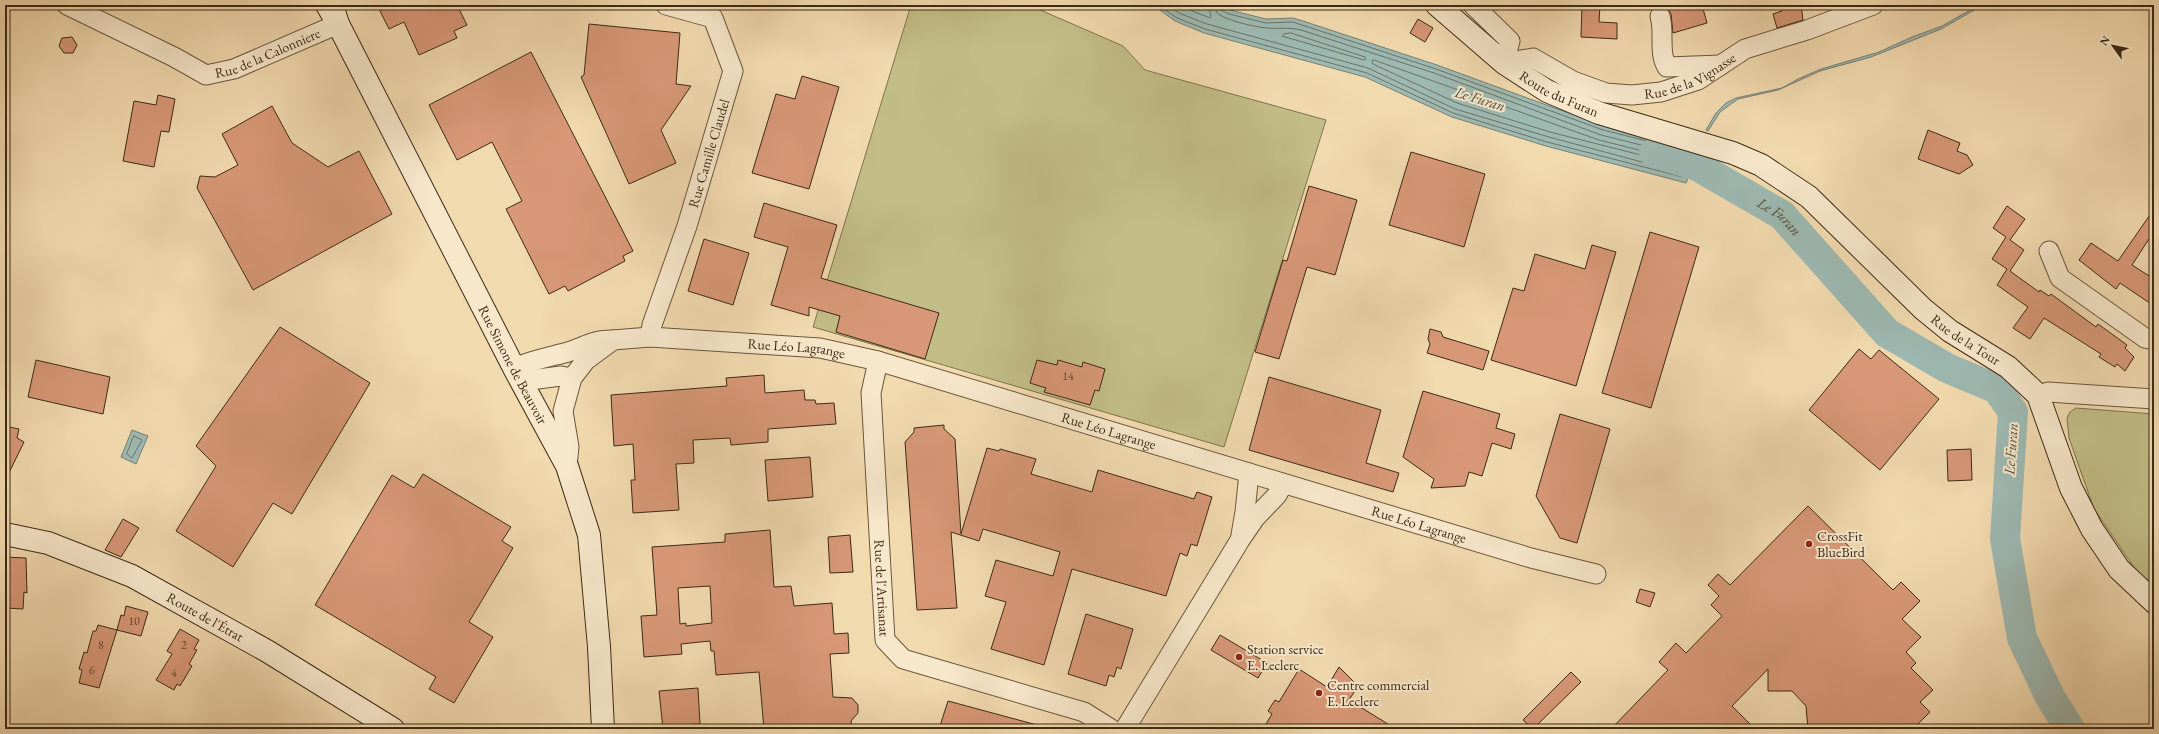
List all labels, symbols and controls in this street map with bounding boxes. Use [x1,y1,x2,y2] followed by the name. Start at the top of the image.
[213,24,323,82] street label: Rue de la Calonniere
[2093,26,2133,66] north arrow
[2096,33,2113,48] text: N
[1643,48,1740,103] street label: Rue de la Vignasse
[1516,66,1602,121] street label: Route du Furan
[1452,82,1508,115] water label: Le Furan
[684,96,733,210] street label: Rue Camille Claudel
[1753,192,1806,240] water label: Le Furan
[474,302,552,428] street label: Rue Simone de Beauvoir
[1927,310,2004,369] street label: Rue de la Tour
[747,334,847,362] street label: Rue Léo Lagrange
[1062,368,1074,384] house number: 14
[1059,408,1159,454] street label: Rue Léo Lagrange
[1999,422,2022,477] water label: Le Furan
[1369,501,1469,547] street label: Rue Léo Lagrange
[1817,527,1866,561] place label: CrossFit BlueBird
[870,539,894,637] street label: Rue de l'Artisanat
[1804,539,1814,549] marker: CrossFit BlueBird
[164,588,247,646] street label: Route de l'Étrat
[128,613,140,629] house number: 10
[98,637,104,653] house number: 8
[181,637,187,653] house number: 2
[1247,640,1324,674] place label: Station service E. Leclerc
[1234,652,1244,662] marker: Station service E. Leclerc
[89,662,95,678] house number: 6
[171,665,177,681] house number: 4
[1327,676,1430,710] place label: Centre commercial E. Leclerc
[1314,688,1324,698] marker: Centre commercial E. Leclerc

